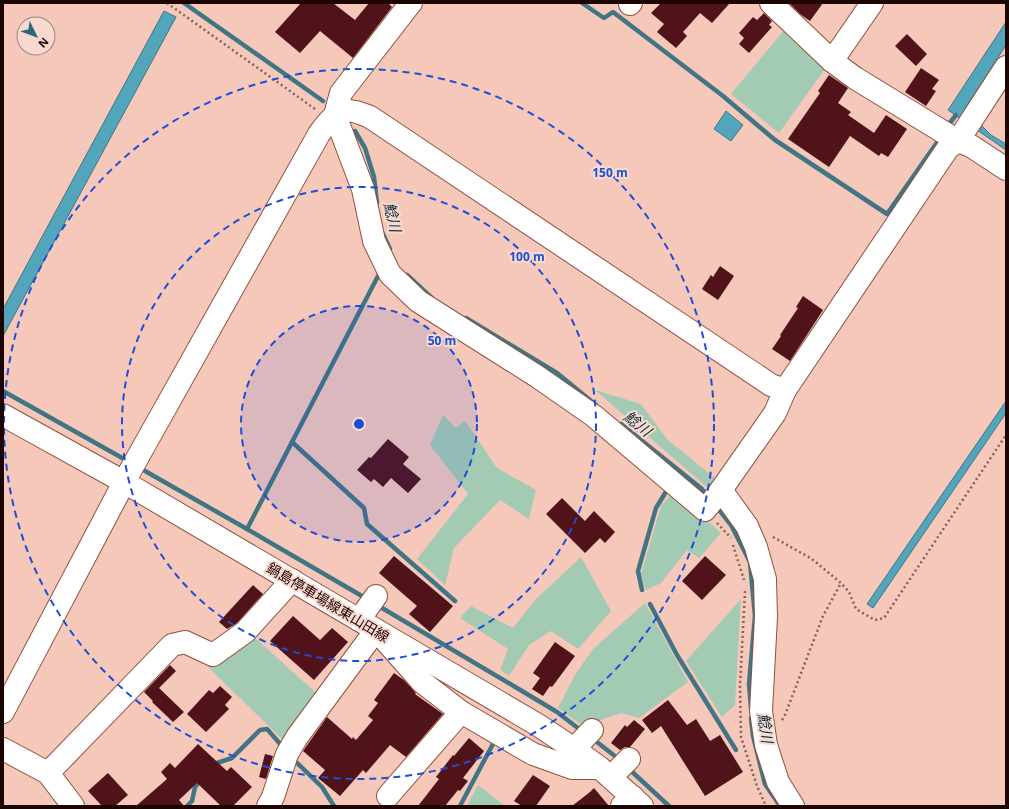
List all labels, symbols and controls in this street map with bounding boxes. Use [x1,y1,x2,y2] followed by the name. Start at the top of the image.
[16,16,56,56] north arrow
[35,35,52,51] text: N
[592,164,628,181] text: 150 m
[380,200,407,236] water label: 鯰川
[509,248,545,265] text: 100 m
[428,332,456,349] text: 50 m
[620,406,657,441] water label: 鯰川
[352,417,366,431] centre of rings
[263,558,393,646] street label: 鍋島停車場線東山田線
[754,712,778,746] water label: 鯰川

